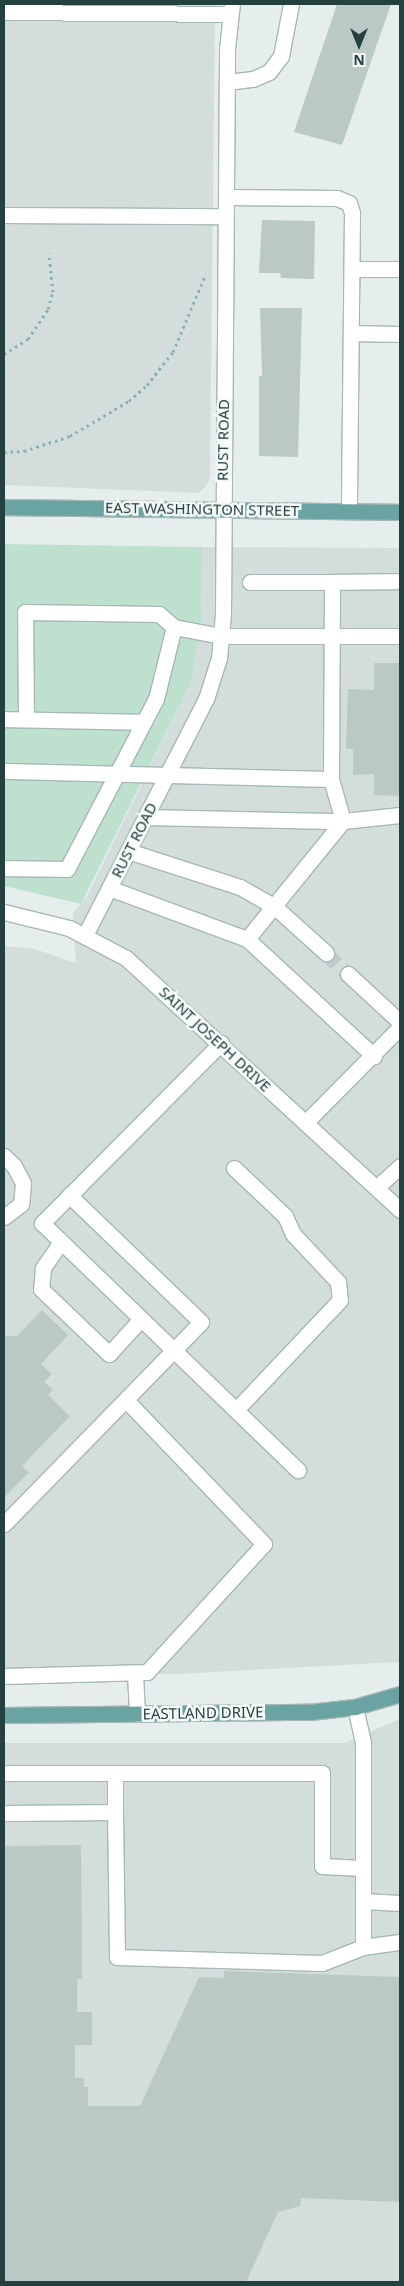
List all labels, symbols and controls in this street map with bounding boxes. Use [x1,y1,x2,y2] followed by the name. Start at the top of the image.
[334,20,384,70] north arrow
[353,51,365,70] text: N
[213,399,233,481] street label: RUST ROAD
[105,498,299,520] street label: EAST WASHINGTON STREET
[107,799,161,881] street label: RUST ROAD
[156,983,274,1095] street label: SAINT JOSEPH DRIVE
[142,1703,264,1723] street label: EASTLAND DRIVE

